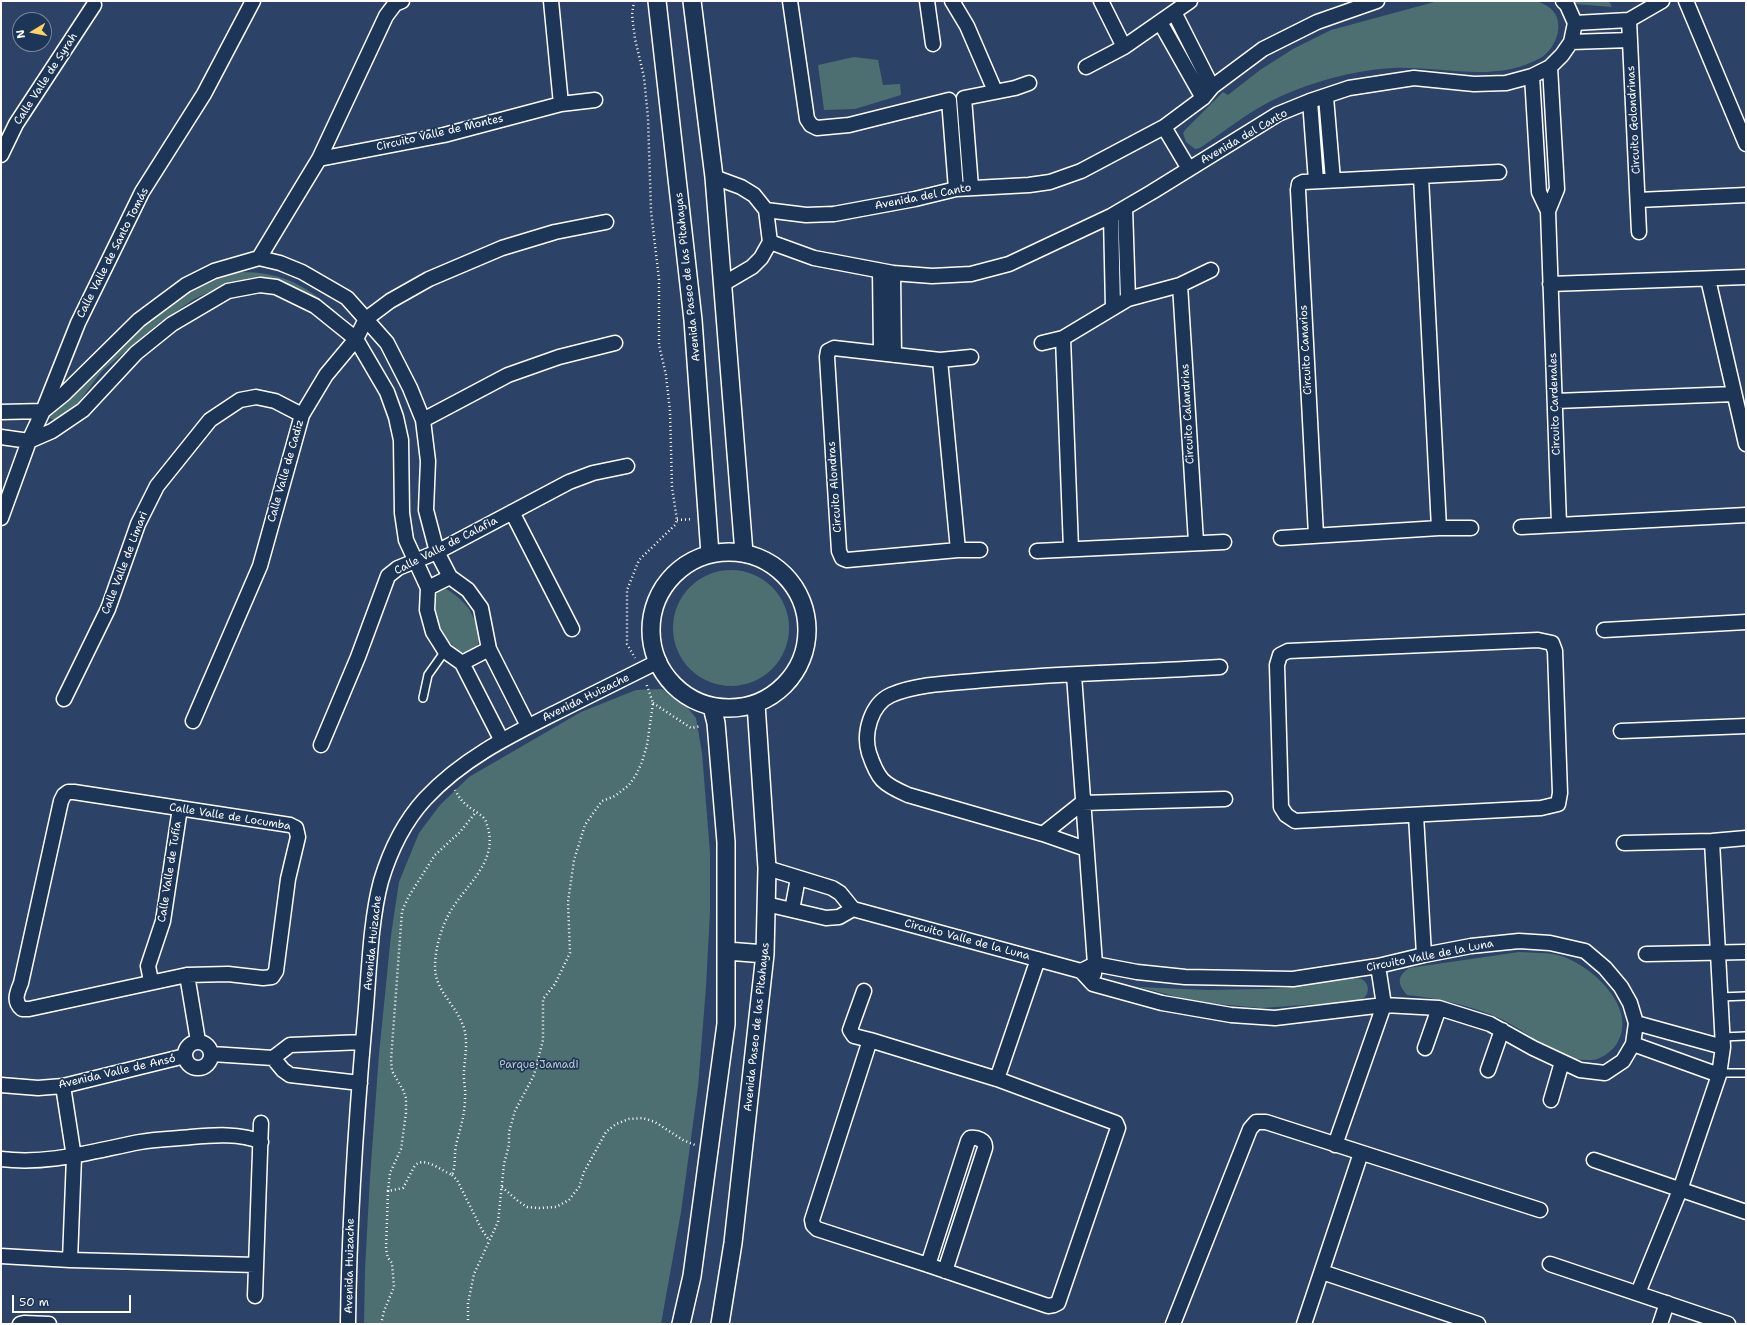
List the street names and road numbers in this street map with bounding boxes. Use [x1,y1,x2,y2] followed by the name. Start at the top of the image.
[11,31,81,127] street label: Calle Valle de Syrah
[1625,65,1643,175] street label: Circuito Golondrinas
[1198,107,1290,167] street label: Avenida del Canto
[375,112,505,154] street label: Circuito Valle de Montes
[874,181,972,213] street label: Avenida del Canto
[74,186,152,320] street label: Calle Valle de Santo Tomás
[673,192,703,362] street label: Avenida Paseo de las Pitahayas
[1297,305,1315,395] street label: Circuito Canarios
[1547,352,1563,456] street label: Circuito Cardenales
[1179,363,1197,465] street label: Circuito Calandrias
[265,418,307,524] street label: Calle Valle de Cadiz
[825,441,845,533] street label: Circuito Alondras
[99,510,151,616] street label: Calle Valle de Limari
[392,514,500,578] street label: Calle Valle de Calafia
[540,671,632,725] street label: Avenida Huizache
[168,801,292,833] street label: Calle Valle de Locumba
[155,821,185,923] street label: Calle Valle de Tufía
[361,895,385,991] street label: Avenida Huizache
[903,917,1031,963] street label: Circuito Valle de la Luna
[1365,937,1495,975] street label: Circuito Valle de la Luna
[742,942,772,1112] street label: Avenida Paseo de las Pitahayas
[57,1052,177,1092] street label: Avenida Valle de Ansó
[343,1218,357,1314] street label: Avenida Huizache

